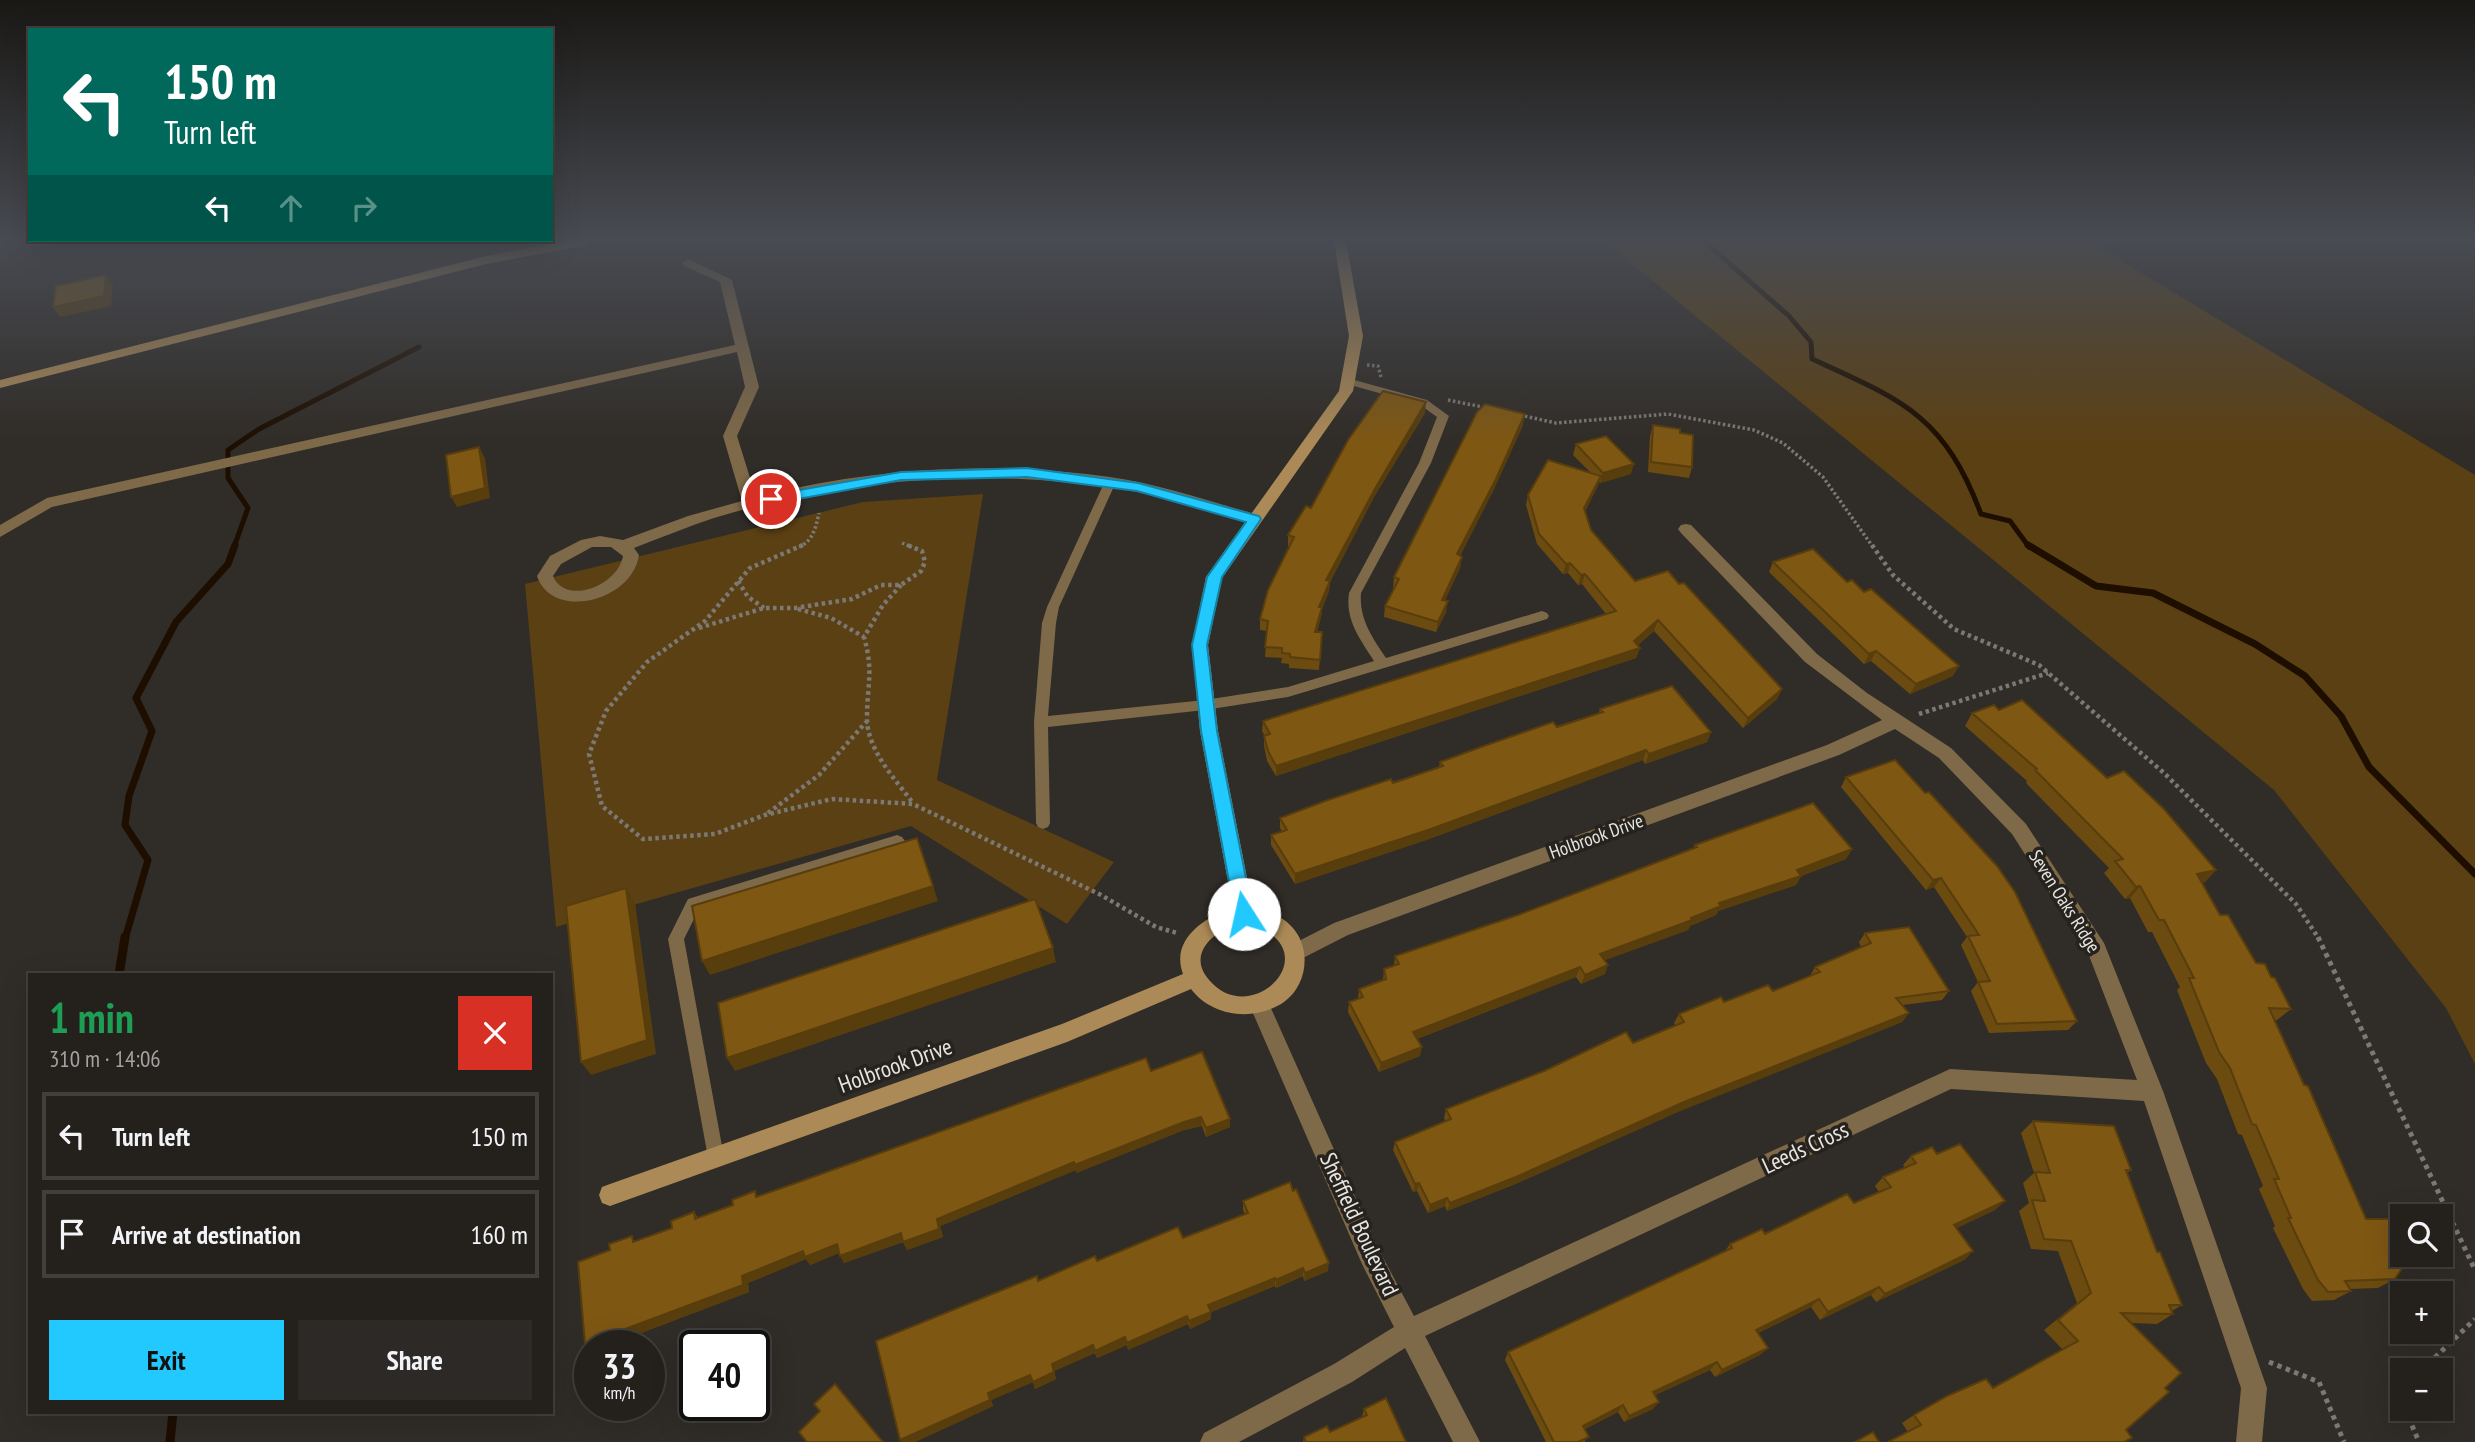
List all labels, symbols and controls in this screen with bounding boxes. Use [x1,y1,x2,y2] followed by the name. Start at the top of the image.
[164,49,277,113] text: 150 m
[49,56,140,147] icon: left
[164,111,256,153] text: Turn left
[199,189,237,227] icon: left
[272,189,310,227] icon: ahead
[345,189,383,227] icon: right
[741,469,801,529] pin
[752,480,790,518] icon: arrive
[1546,808,1646,864] street label: Holbrook Drive
[2024,845,2106,957] street label: Seven Oaks Ridge
[1207,877,1281,951] position arrow
[49,990,134,1045] text: 1 min
[458,996,532,1070] button: close
[834,1031,956,1099] street label: Holbrook Drive
[49,1044,161,1073] text: 310 m · 14:06
[1757,1114,1853,1180] street label: Leeds Cross
[53,1117,91,1155] icon: left
[112,1120,190,1153] text: Turn left
[470,1120,528,1153] text: 150 m
[1314,1148,1406,1300] street label: Sheffield Boulevard
[2390,1204,2453,1421] map controls
[2390,1204,2453,1267] button: search
[53,1215,91,1253] icon: arrive
[112,1218,301,1251] text: Arrive at destination
[470,1218,528,1251] text: 160 m
[2390,1281,2453,1344] button: +
[49,1320,284,1400] button: Exit
[298,1320,532,1400] button: Share
[679,1330,770,1421] speed limit sign: 40
[603,1343,636,1389] text: 33
[2390,1358,2453,1421] button: −
[604,1381,635,1404] text: km/h

